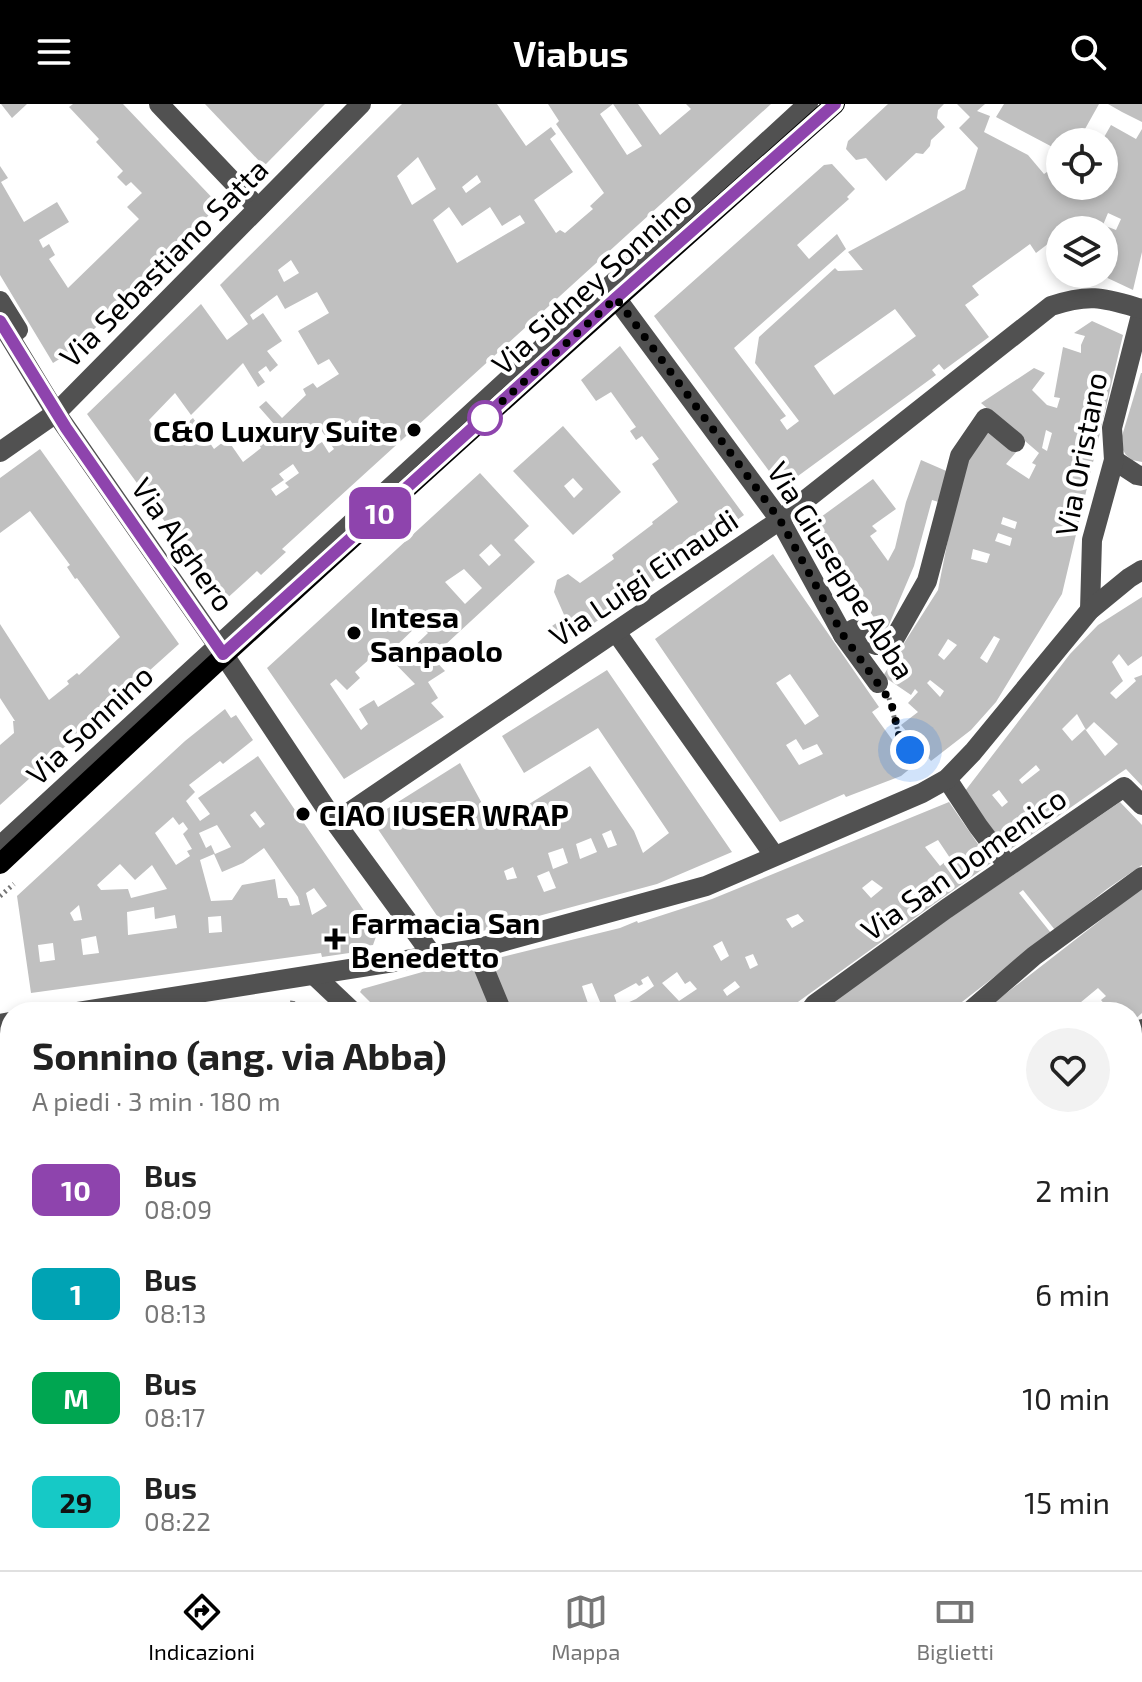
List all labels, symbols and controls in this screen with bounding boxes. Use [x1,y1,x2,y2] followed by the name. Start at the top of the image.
[32,30,76,74] icon: menu
[1066,30,1110,74] icon: search
[513,31,629,74] text: Viabus
[1046,128,1118,288] map controls
[1046,128,1118,200] button: locate
[51,150,275,374] street label: Via Sebastiano Satta
[484,183,698,381] street label: Via Sidney Sonnino
[1046,216,1118,288] button: layers
[1046,369,1114,539] street label: Via Oristano
[468,401,502,435] unlabelled marker
[153,412,398,449] place label: C&O Luxury Suite
[405,421,423,439] marker: C&O Luxury Suite
[761,455,923,685] street label: Via Giuseppe Abba
[125,470,243,618] street label: Via Alghero
[344,487,416,539] line badge: 10
[365,496,395,530] text: 10
[542,501,744,653] street label: Via Luigi Einaudi
[370,598,503,668] place label: Intesa Sanpaolo
[345,624,363,642] marker: Intesa Sanpaolo
[18,656,160,792] street label: Via Sonnino
[890,730,930,770] your location
[854,779,1072,947] street label: Via San Domenico
[319,796,569,832] place label: CIAO IUSER WRAP
[294,805,312,823] marker: CIAO IUSER WRAP
[351,904,540,974] place label: Farmacia San Benedetto
[326,930,344,948] marker: Farmacia San Benedetto
[1026,1028,1110,1112] button: heart
[32,1032,447,1078] text: Sonnino (ang. via Abba)
[32,1085,281,1116] text: A piedi · 3 min · 180 m
[144,1157,197,1193] text: Bus
[1035,1172,1110,1208] text: 2 min
[61,1173,91,1207] text: 10
[144,1193,212,1224] text: 08:09
[144,1261,197,1297] text: Bus
[1035,1276,1110,1312] text: 6 min
[70,1277,82,1311] text: 1
[144,1297,206,1328] text: 08:13
[144,1365,197,1401] text: Bus
[1022,1380,1110,1416] text: 10 min
[63,1381,89,1415] text: M
[144,1401,205,1432] text: 08:17
[144,1469,197,1505] text: Bus
[1024,1484,1110,1520] text: 15 min
[60,1485,92,1519] text: 29
[144,1505,211,1536] text: 08:22
[148,1590,255,1664] tab: Indicazioni
[551,1590,620,1664] tab: Mappa
[916,1590,994,1664] tab: Biglietti

